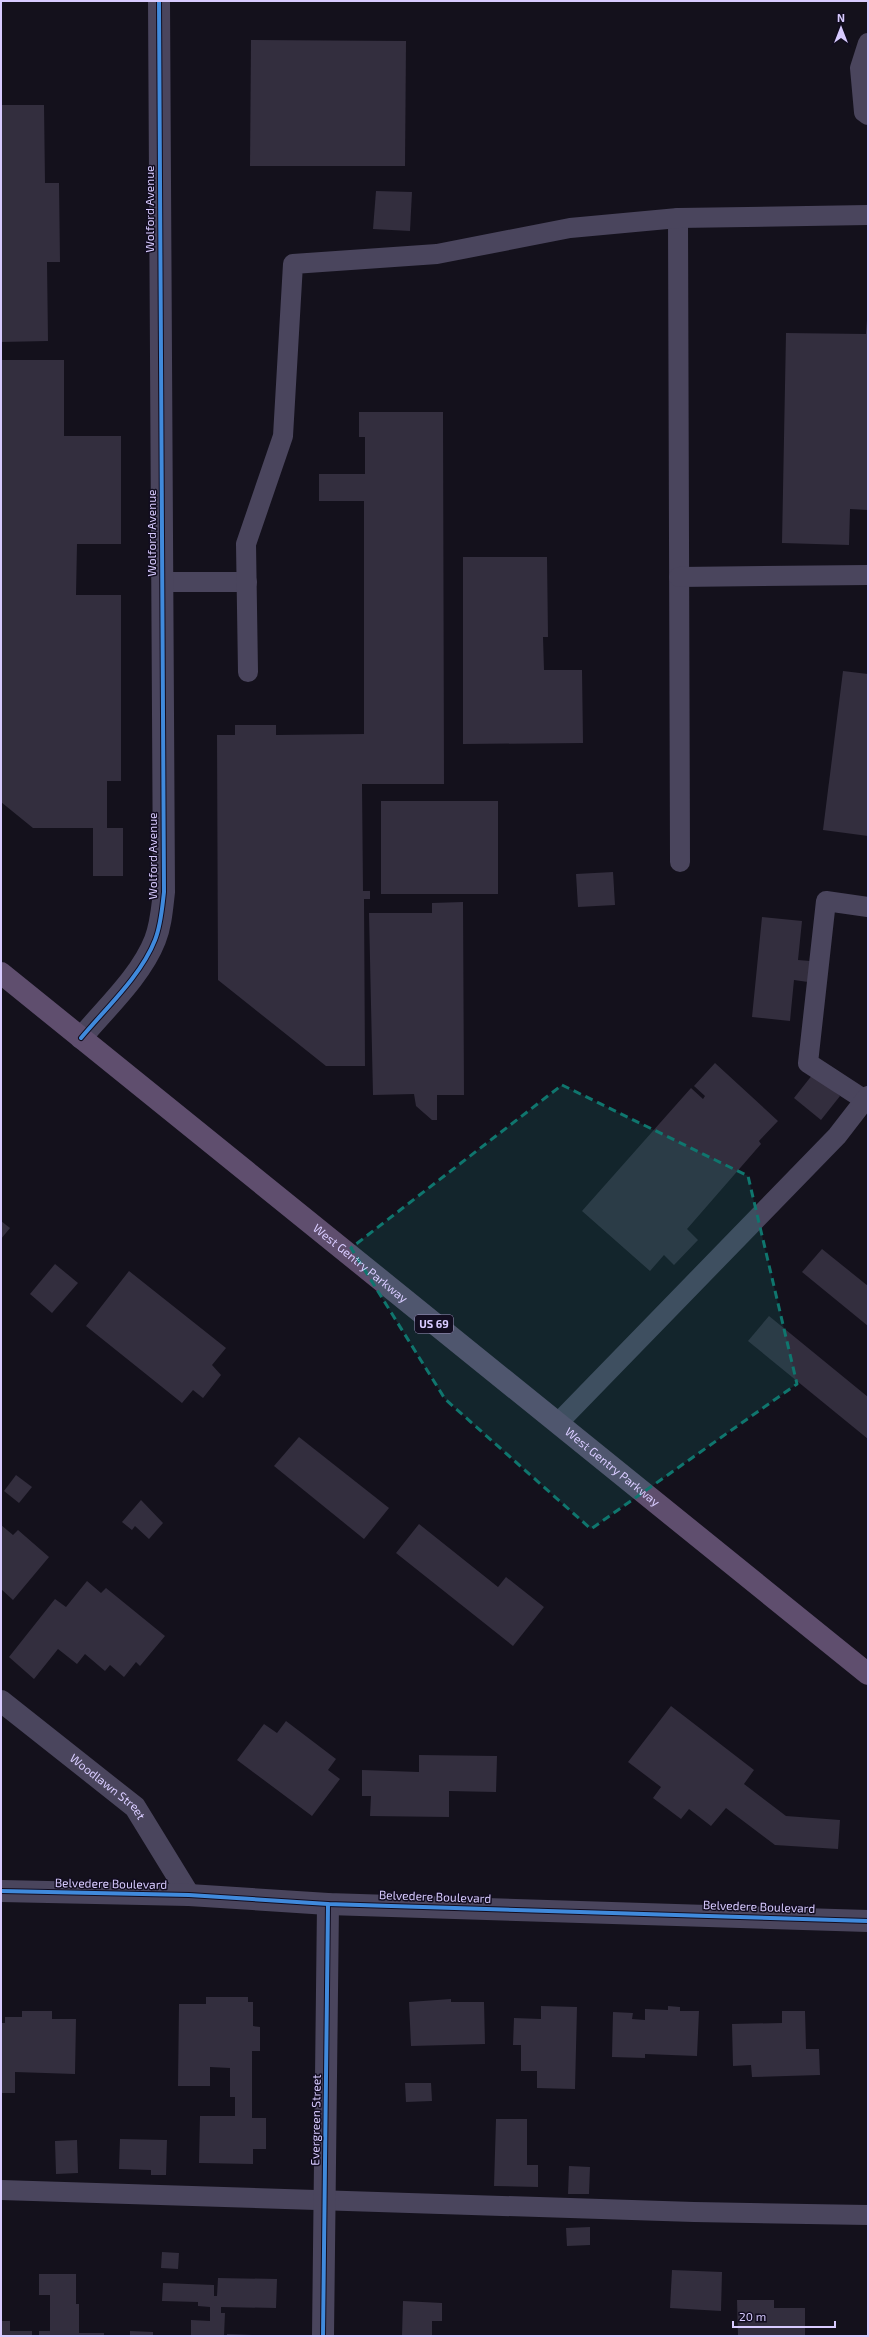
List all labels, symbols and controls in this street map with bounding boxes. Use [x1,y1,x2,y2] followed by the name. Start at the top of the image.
[821,8,861,48] north arrow
[837,11,845,24] text: N
[142,166,156,252] street label: Wolford Avenue
[144,490,158,576] street label: Wolford Avenue
[145,813,159,899] street label: Wolford Avenue
[311,1220,411,1305] street label: West Gentry Parkway
[415,1315,453,1333] road number: US 69
[563,1424,663,1509] street label: West Gentry Parkway
[68,1750,149,1822] street label: Woodlawn Street
[55,1875,167,1891] street label: Belvedere Boulevard
[379,1887,492,1905] street label: Belvedere Boulevard
[703,1897,816,1915] street label: Belvedere Boulevard
[307,2074,323,2166] street label: Evergreen Street
[733,2303,835,2329] scale bar
[739,2309,766,2323] text: 20 m

